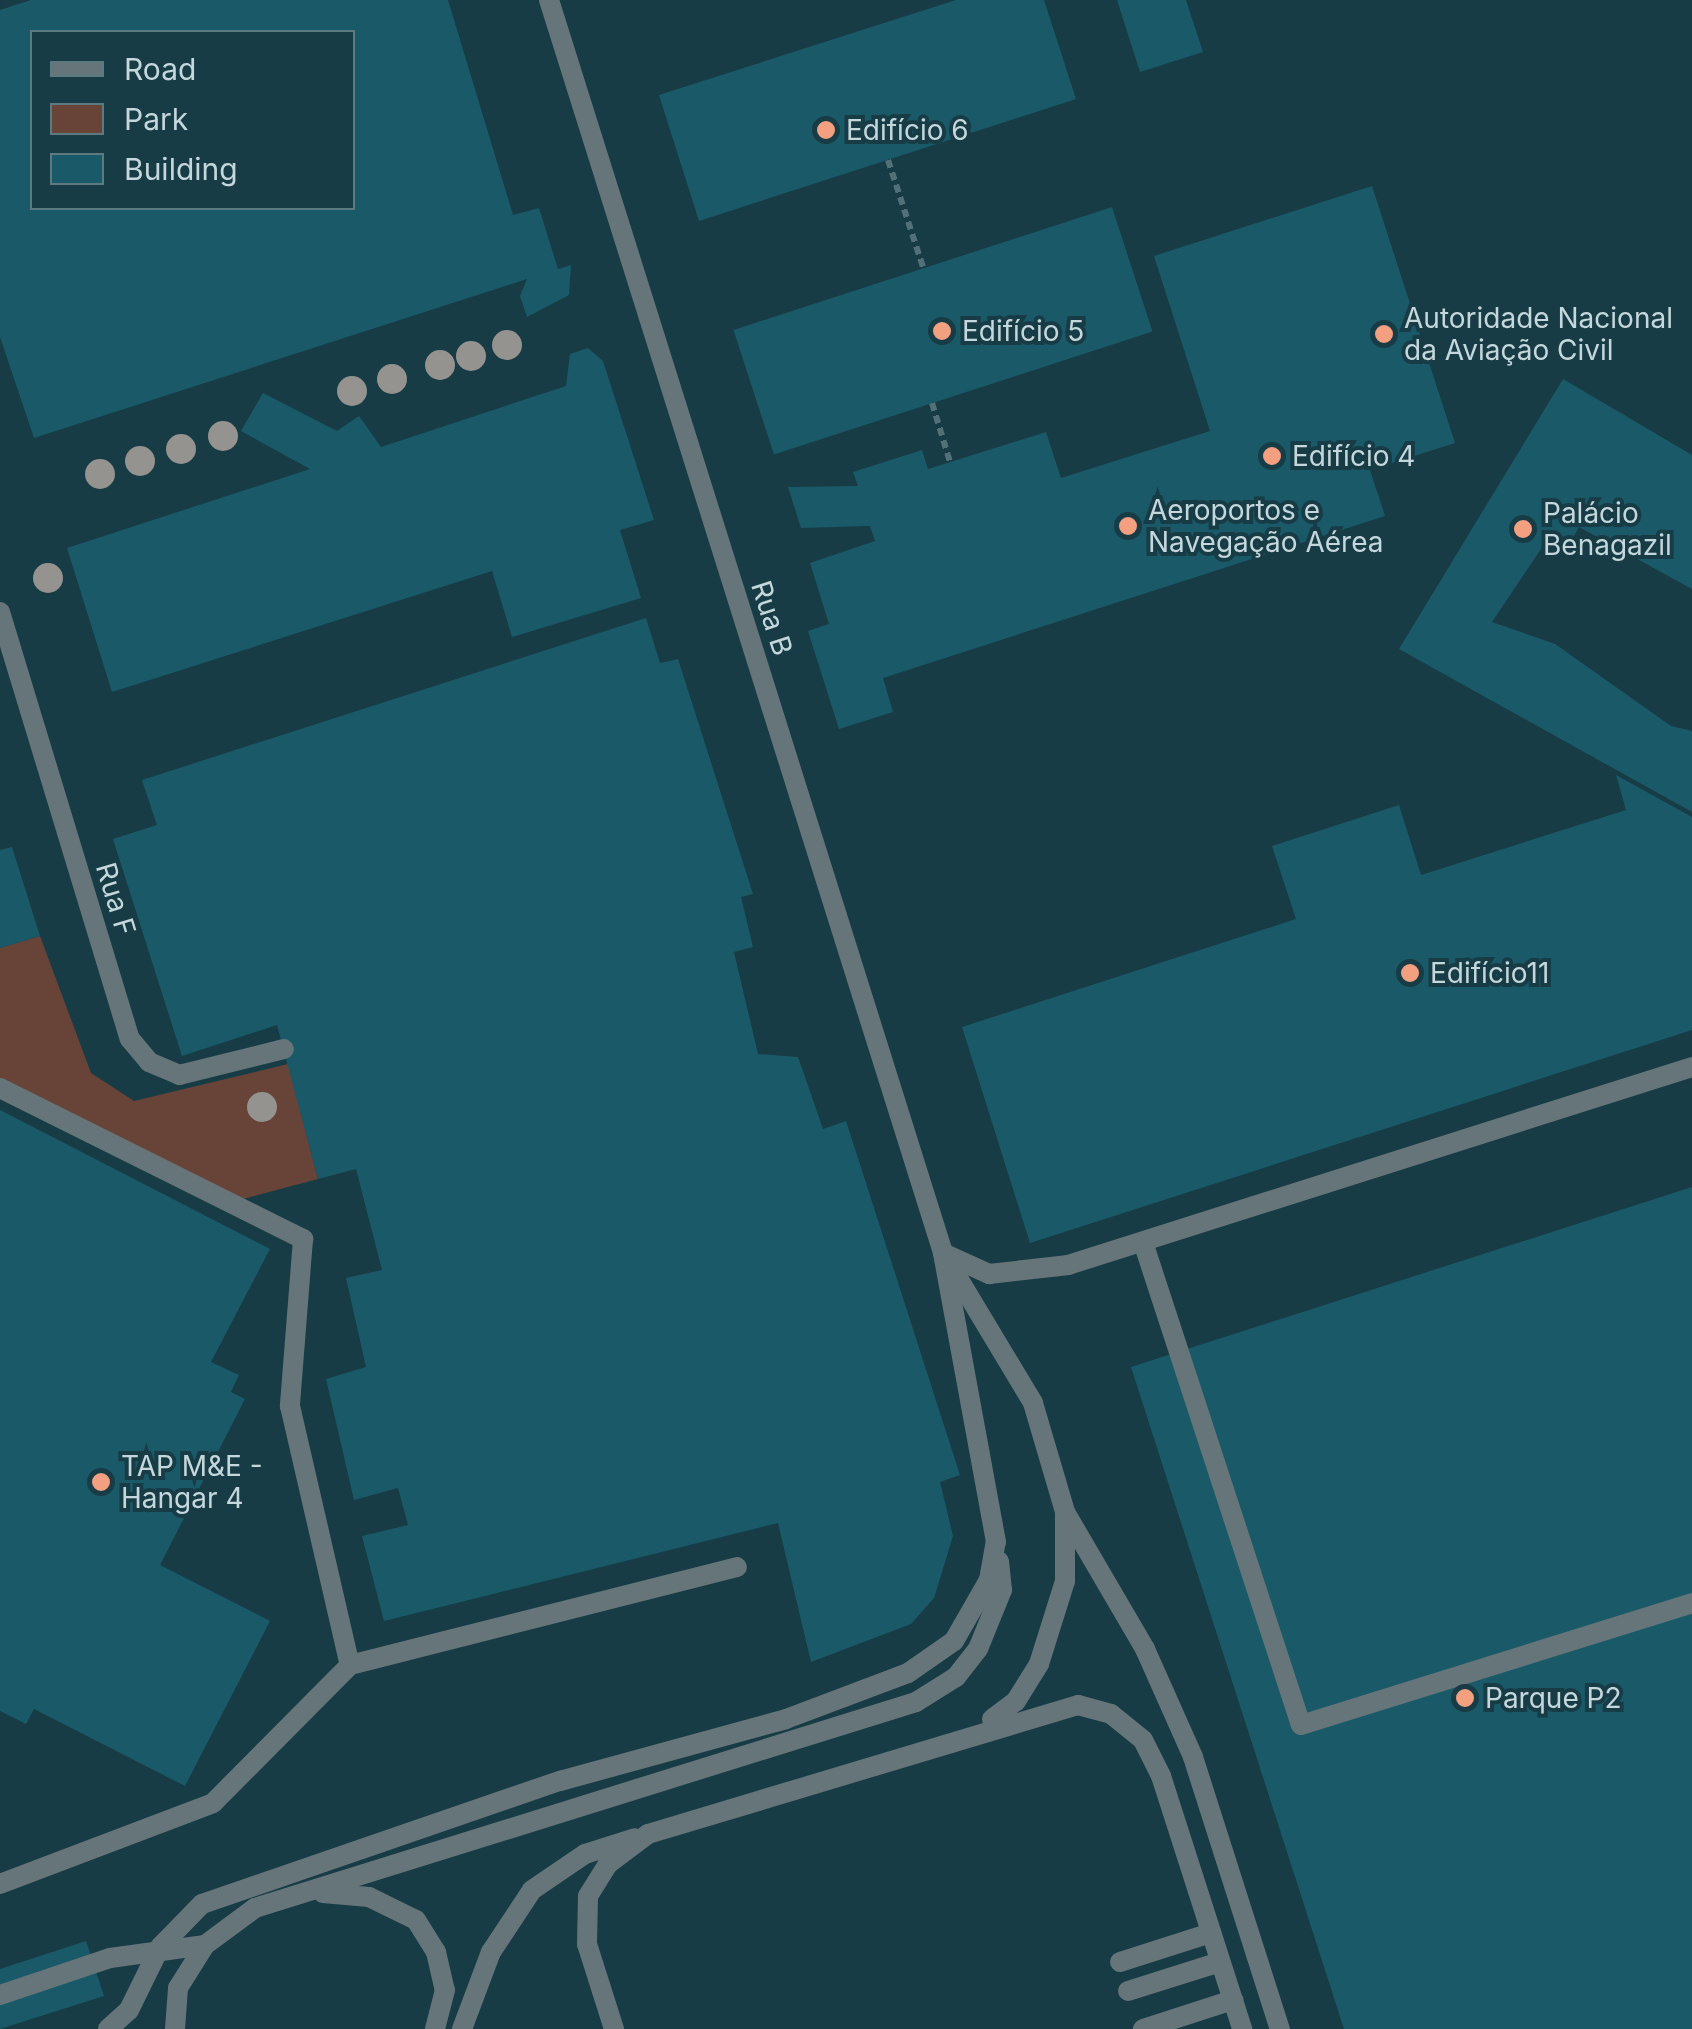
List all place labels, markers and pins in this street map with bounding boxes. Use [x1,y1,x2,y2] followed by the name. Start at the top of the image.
[846,113,969,147] place label: Edifício 6
[815,119,837,141] marker: Edifício 6
[1404,301,1673,367] place label: Autoridade Nacional da Aviação Civil
[962,314,1084,348] place label: Edifício 5
[931,320,953,342] marker: Edifício 5
[1373,323,1395,345] marker: Autoridade Nacional da Aviação Civil
[1292,439,1415,473] place label: Edifício 4
[1261,445,1283,467] marker: Edifício 4
[1148,493,1384,559] place label: Aeroportos e Navegação Aérea
[1543,496,1672,562] place label: Palácio Benagazil
[1117,515,1139,537] marker: Aeroportos e Navegação Aérea
[1512,518,1534,540] marker: Palácio Benagazil
[1430,956,1549,990] place label: Edifício11
[1399,962,1421,984] marker: Edifício11
[121,1449,263,1515] place label: TAP M&E - Hangar 4
[90,1471,112,1493] marker: TAP M&E - Hangar 4
[1485,1681,1622,1715] place label: Parque P2
[1454,1687,1476,1709] marker: Parque P2

